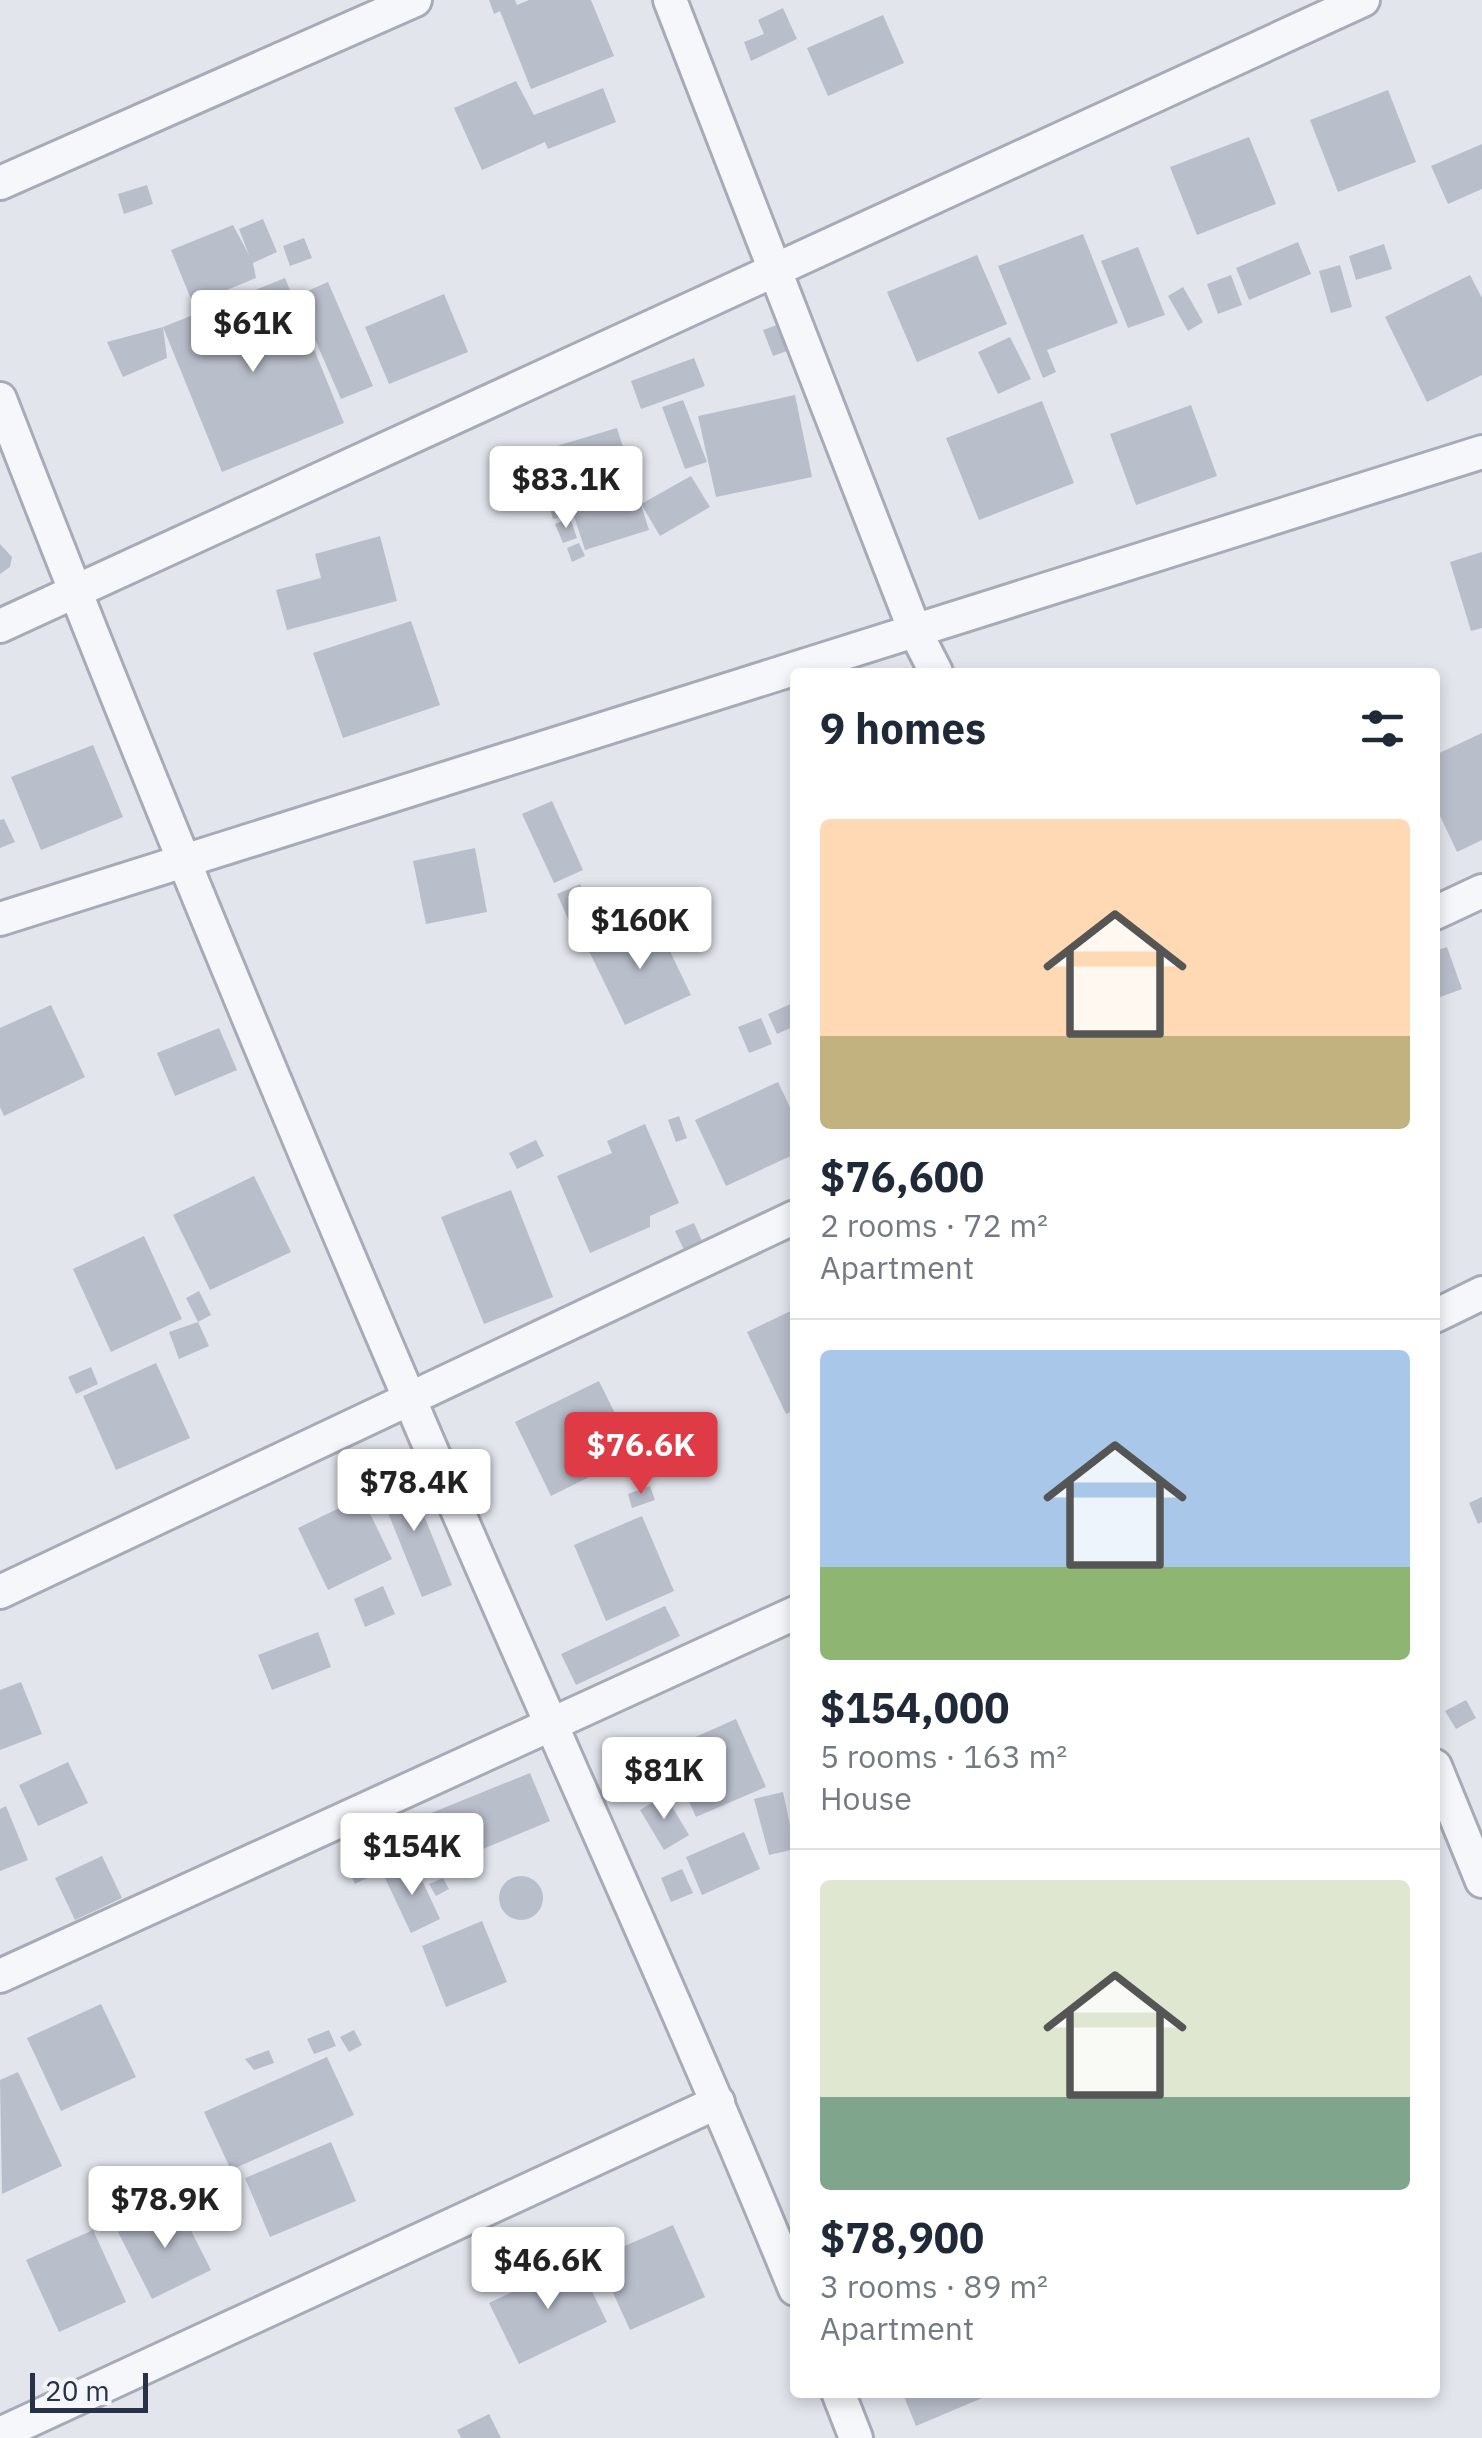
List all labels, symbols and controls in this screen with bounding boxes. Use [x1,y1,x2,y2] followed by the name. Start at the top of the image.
[194,290,312,375] pin: $61K
[213,301,293,343] text: $61K
[485,446,647,531] pin: $83.1K
[511,457,621,499] text: $83.1K
[820,701,986,756] text: 9 homes
[1355,701,1410,756] icon: filters
[1025,884,1205,1064] icon: home
[570,887,710,972] pin: $160K
[590,898,690,940] text: $160K
[820,1149,984,1204] text: $76,600
[820,1204,1048,1246] text: 2 rooms · 72 m²
[820,1246,974,1288] text: Apartment
[560,1412,722,1497] pin: $76.6K
[1025,1415,1205,1595] icon: home
[586,1423,696,1465] text: $76.6K
[333,1449,495,1534] pin: $78.4K
[359,1460,469,1502] text: $78.4K
[820,1680,1009,1735] text: $154,000
[820,1735,1067,1777] text: 5 rooms · 163 m²
[605,1737,723,1822] pin: $81K
[624,1748,704,1790] text: $81K
[820,1777,912,1819] text: House
[342,1813,482,1898] pin: $154K
[362,1824,462,1866] text: $154K
[1025,1945,1205,2125] icon: home
[84,2166,246,2251] pin: $78.9K
[110,2177,220,2219] text: $78.9K
[820,2210,984,2265] text: $78,900
[467,2227,629,2312] pin: $46.6K
[493,2238,603,2280] text: $46.6K
[820,2265,1048,2307] text: 3 rooms · 89 m²
[820,2307,974,2349] text: Apartment
[30,2368,148,2412] scale bar
[45,2372,110,2409] text: 20 m

